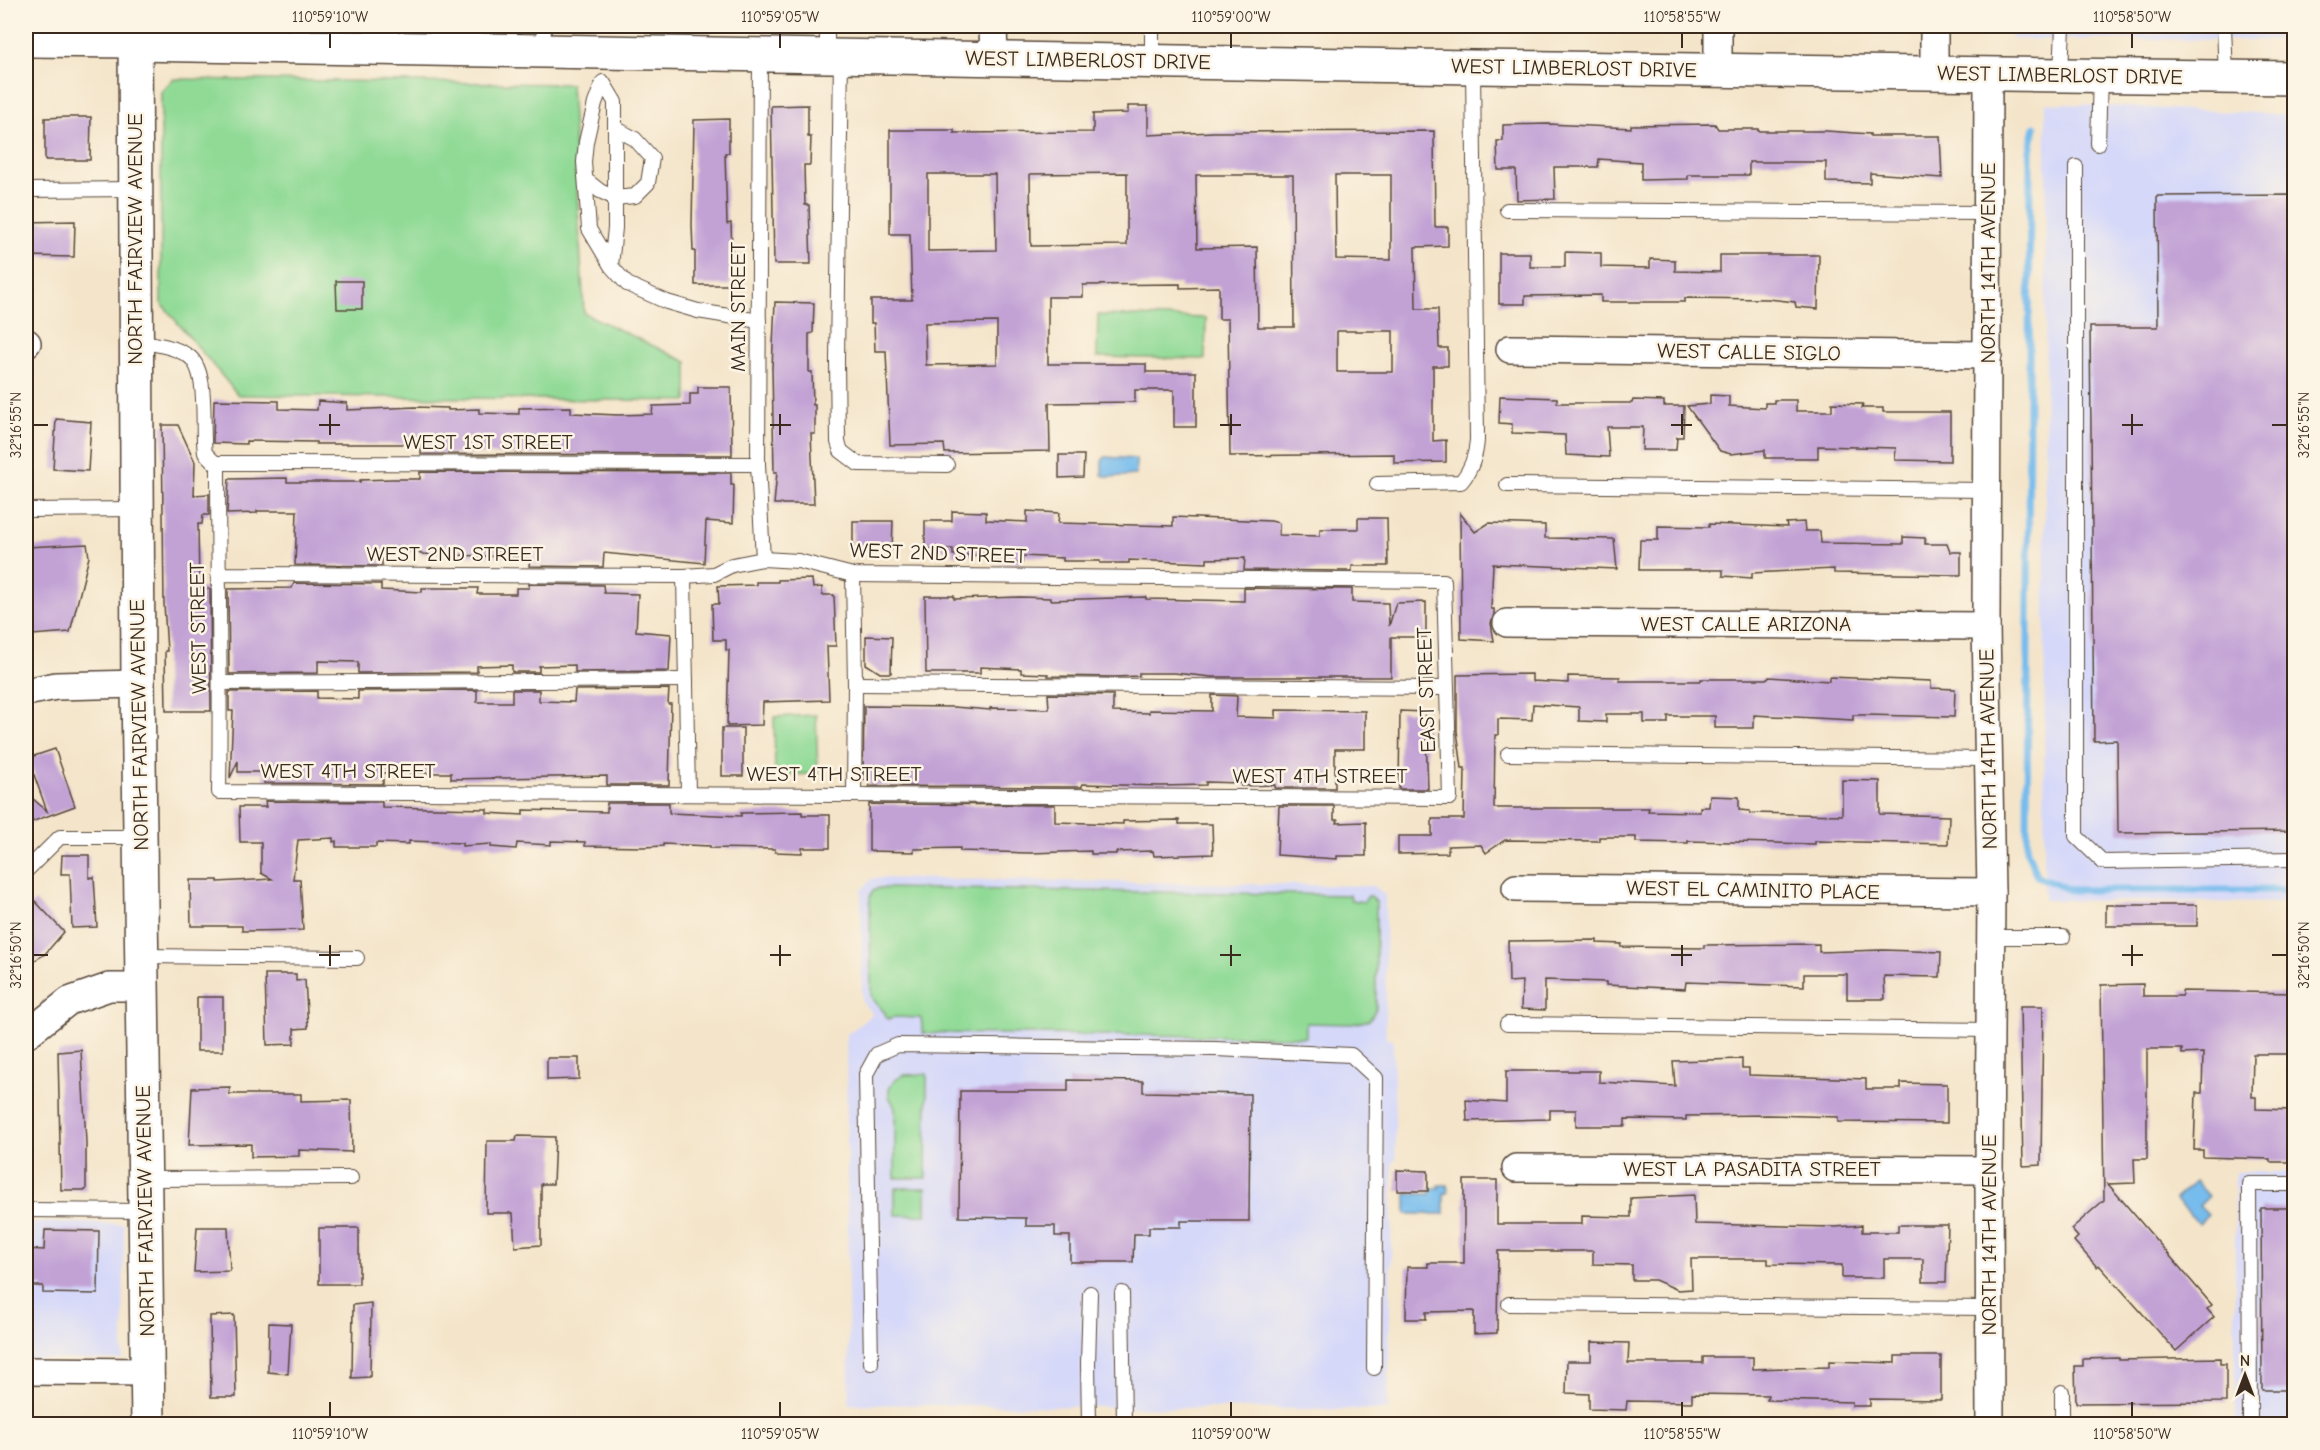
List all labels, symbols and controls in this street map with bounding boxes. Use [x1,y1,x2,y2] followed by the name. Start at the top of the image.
[292,8,368,26] text: 110°59'10"W
[741,8,819,26] text: 110°59'05"W
[1191,8,1271,26] text: 110°59'00"W
[1644,8,1720,26] text: 110°58'55"W
[2093,8,2171,26] text: 110°58'50"W
[965,46,1211,74] street label: WEST LIMBERLOST DRIVE
[1451,54,1697,82] street label: WEST LIMBERLOST DRIVE
[1937,61,2183,89] street label: WEST LIMBERLOST DRIVE
[123,113,147,365] street label: NORTH FAIRVIEW AVENUE
[1976,163,2000,363] street label: NORTH 14TH AVENUE
[726,242,750,372] street label: MAIN STREET
[1657,338,1841,366] street label: WEST CALLE SIGLO
[7,392,25,458] text: 32°16'55"N
[2295,392,2313,458] text: 32°16'55"N
[403,430,573,454] street label: WEST 1ST STREET
[849,538,1027,568] street label: WEST 2ND STREET
[367,542,543,566] street label: WEST 2ND STREET
[185,562,211,694] street label: WEST STREET
[125,599,153,851] street label: NORTH FAIRVIEW AVENUE
[1641,612,1851,636] street label: WEST CALLE ARIZONA
[1412,627,1440,753] street label: EAST STREET
[1974,648,2002,850] street label: NORTH 14TH AVENUE
[260,759,436,783] street label: WEST 4TH STREET
[746,762,922,786] street label: WEST 4TH STREET
[1232,764,1408,788] street label: WEST 4TH STREET
[1626,876,1880,904] street label: WEST EL CAMINITO PLACE
[7,921,25,989] text: 32°16'50"N
[2295,921,2313,989] text: 32°16'50"N
[131,1085,159,1337] street label: NORTH FAIRVIEW AVENUE
[1977,1135,2001,1335] street label: NORTH 14TH AVENUE
[1623,1157,1881,1181] street label: WEST LA PASADITA STREET
[2215,1345,2275,1405] north arrow
[2240,1352,2250,1370] text: N
[292,1425,368,1443] text: 110°59'10"W
[741,1425,819,1443] text: 110°59'05"W
[1191,1425,1271,1443] text: 110°59'00"W
[1644,1425,1720,1443] text: 110°58'55"W
[2093,1425,2171,1443] text: 110°58'50"W

